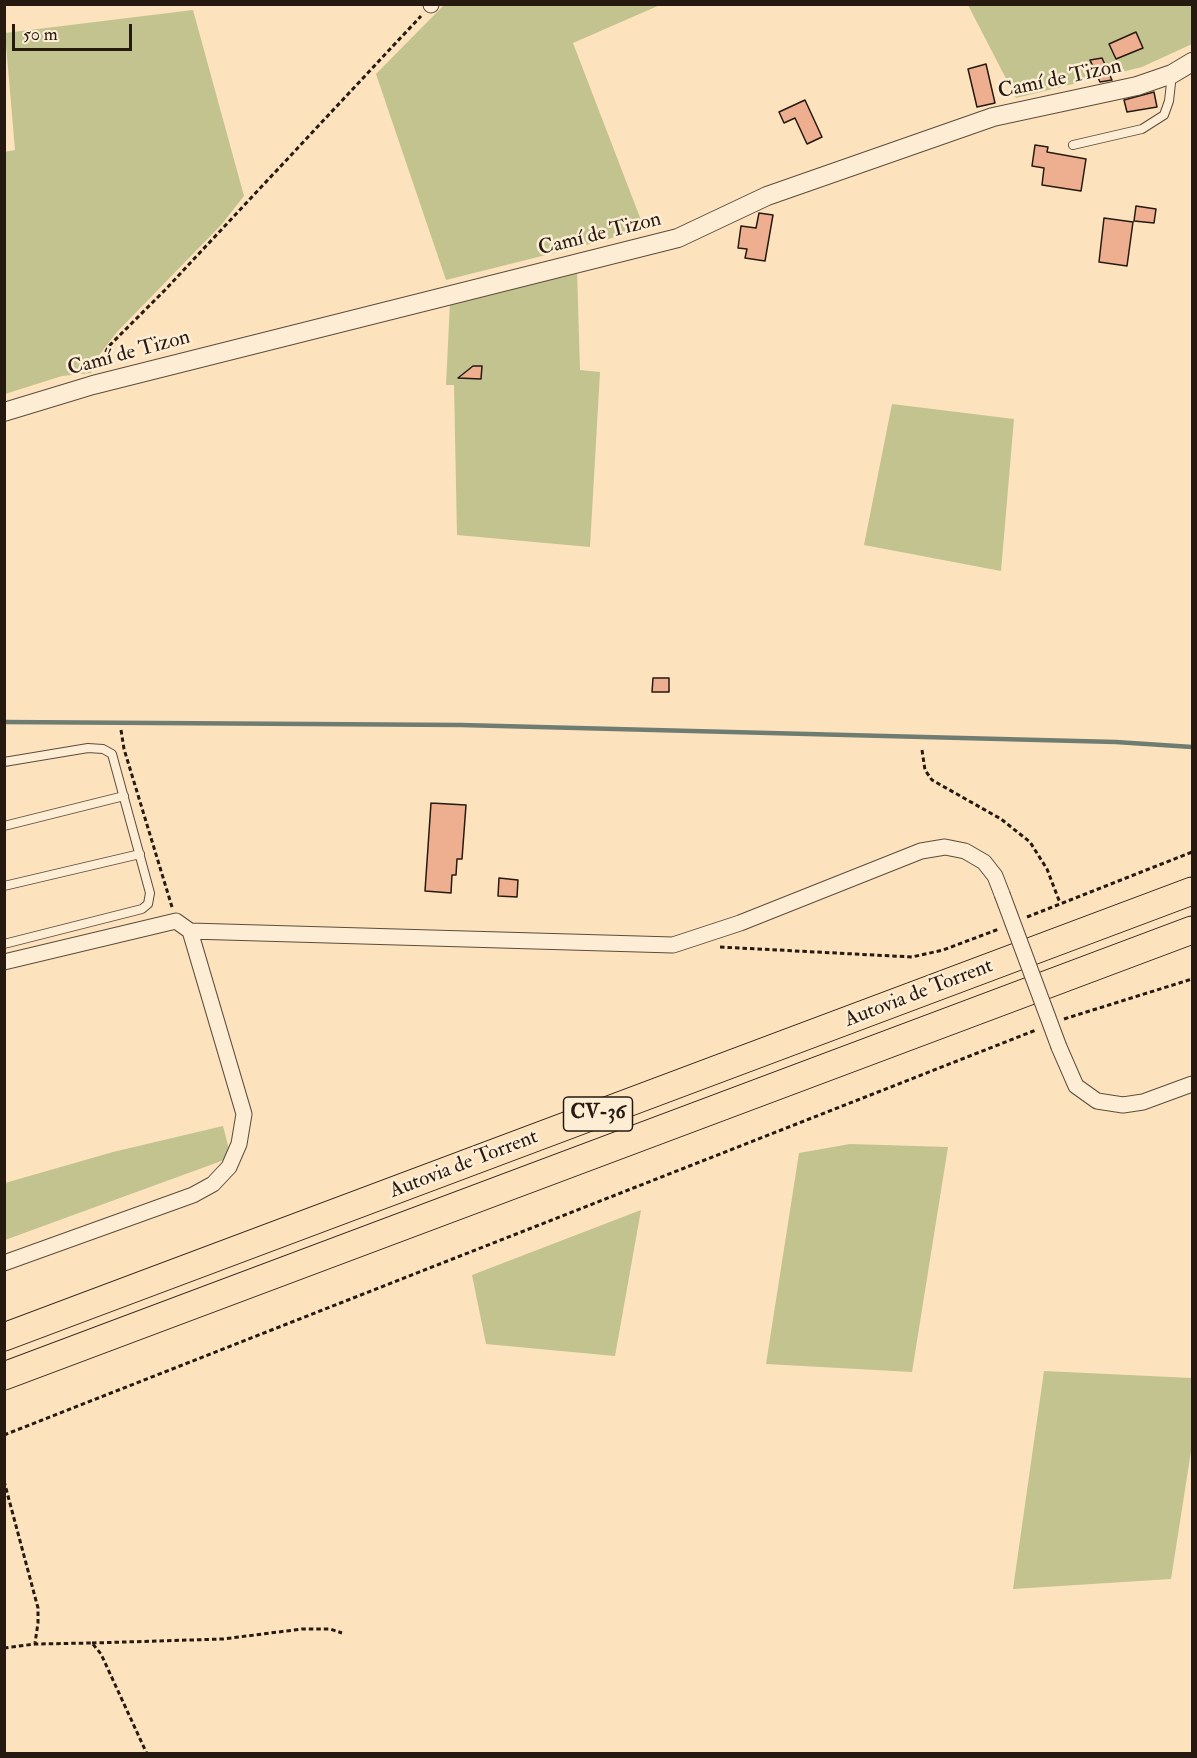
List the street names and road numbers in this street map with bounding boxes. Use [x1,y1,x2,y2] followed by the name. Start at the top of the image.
[996,55,1124,105] street label: Camí de Tizon
[536,208,664,262] street label: Camí de Tizon
[65,326,193,382] street label: Camí de Tizon
[841,954,997,1034] street label: Autovia de Torrent
[564,1097,632,1131] road number: CV-36
[386,1125,542,1205] street label: Autovia de Torrent

